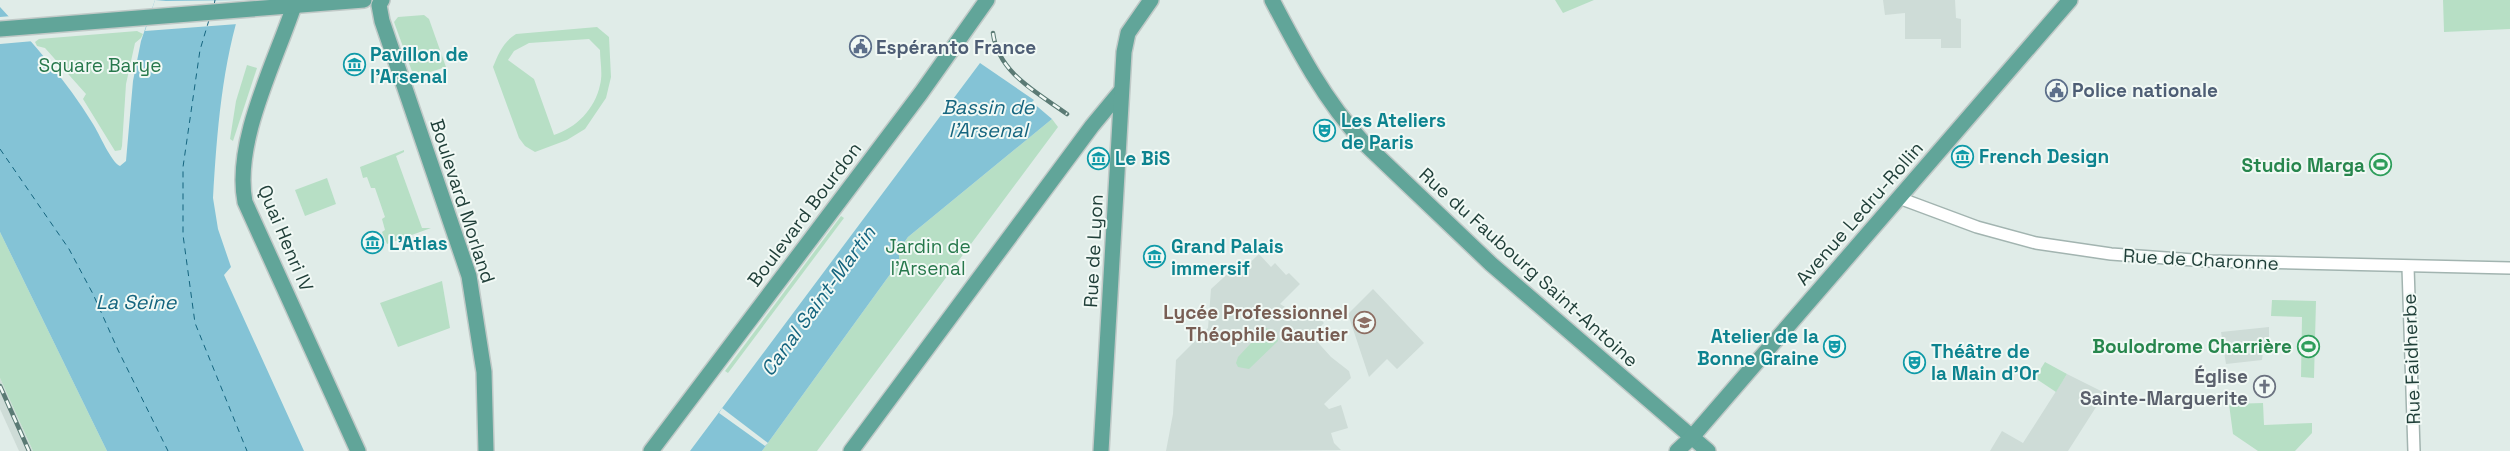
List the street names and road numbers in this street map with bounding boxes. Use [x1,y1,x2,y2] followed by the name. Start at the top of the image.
[424,116,501,286] street label: Boulevard Morland
[1790,136,1929,290] street label: Avenue Ledru-Rollin
[742,137,867,292] street label: Boulevard Bourdon
[1414,162,1644,373] street label: Rue du Faubourg Saint-Antoine
[252,181,319,295] street label: Quai Henri IV
[1078,194,1109,308] street label: Rue de Lyon
[2122,243,2280,276] street label: Rue de Charonne
[2397,293,2426,425] street label: Rue Faidherbe

